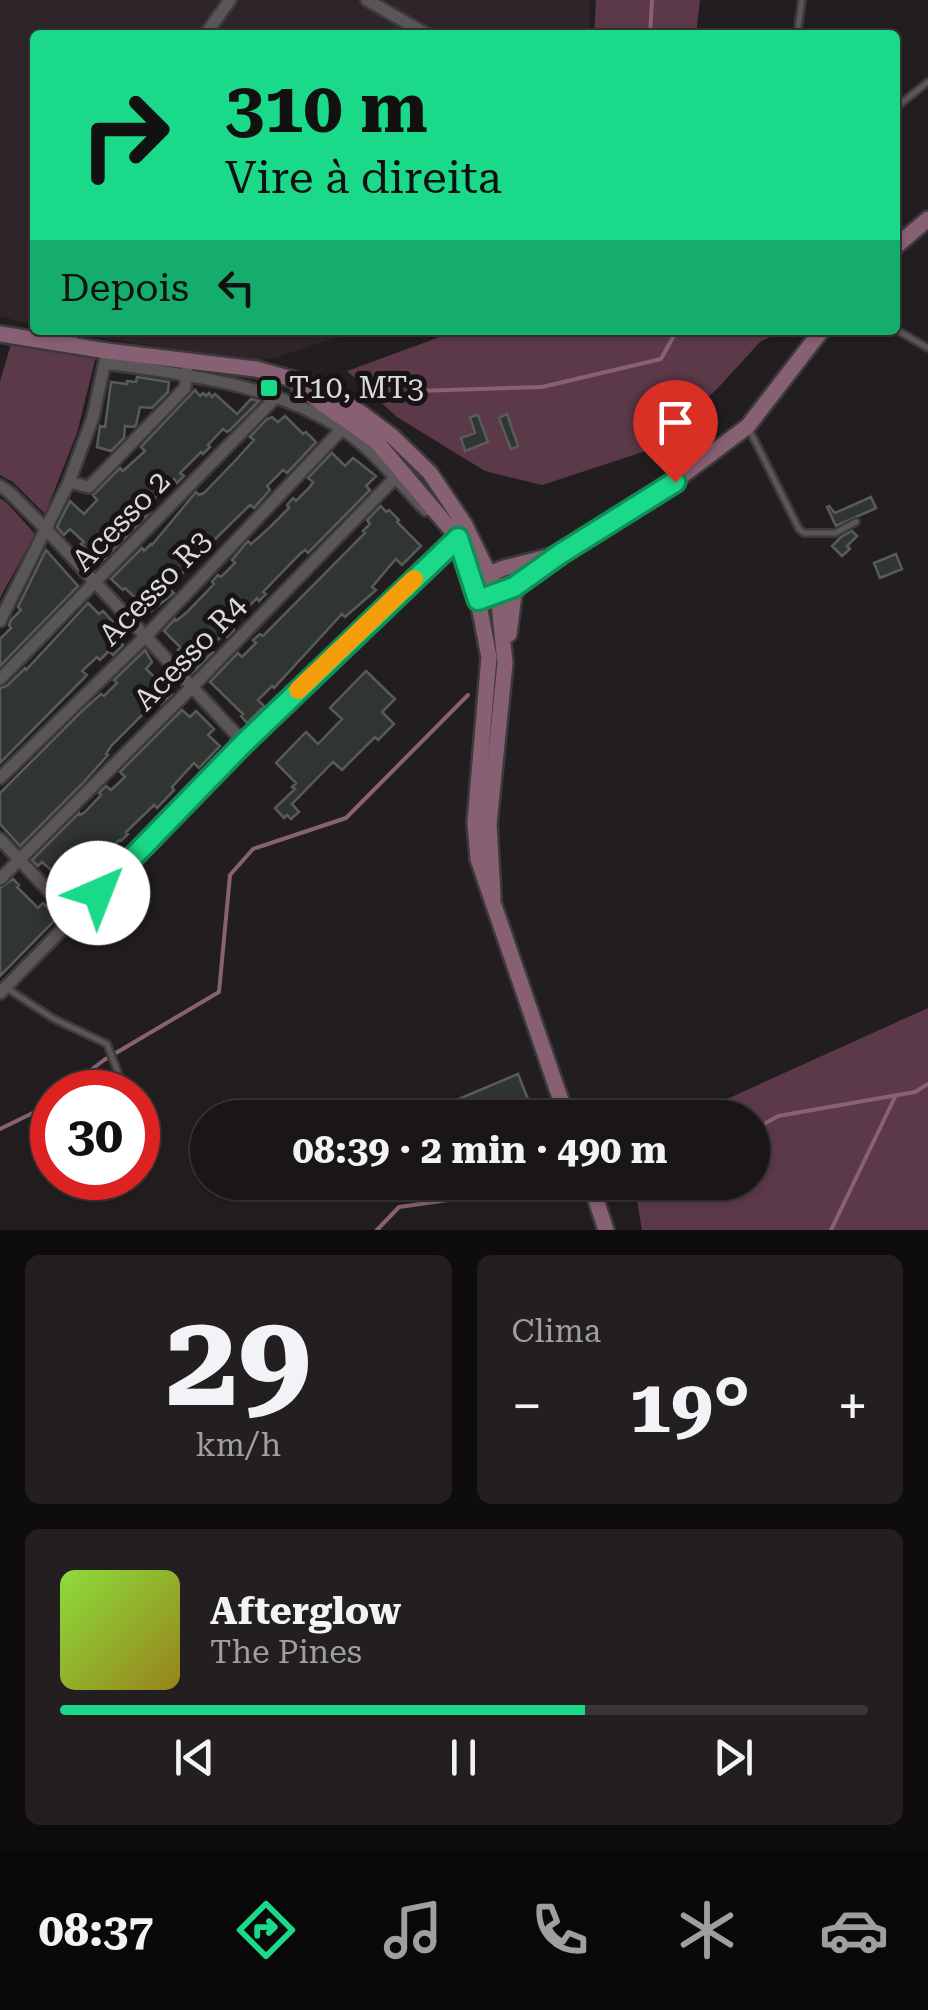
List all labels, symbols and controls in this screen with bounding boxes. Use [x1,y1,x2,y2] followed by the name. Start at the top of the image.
[225,67,428,149] text: 310 m
[60,70,190,200] icon: right
[225,151,502,204] text: Vire à direita
[209,260,264,315] icon: left
[60,266,189,310] text: Depois
[289,370,424,405] place label: T10, MT3
[258,377,280,399] marker: T10, MT3
[633,380,718,483] pin
[648,395,703,450] icon: arrive
[65,463,177,578] street label: Acesso 2
[91,523,218,652] street label: Acesso R3
[126,588,253,717] street label: Acesso R4
[46,841,150,945] position arrow
[30,1070,160,1200] speed limit sign: 30
[293,1128,667,1172] text: 08:39 · 2 min · 490 m
[165,1284,311,1437] text: 29
[512,1312,601,1350] text: Clima
[629,1362,750,1450] text: 19°
[512,1374,542,1438] text: −
[837,1374,868,1438] text: +
[195,1426,281,1464] text: km/h
[210,1589,401,1633] text: Afterglow
[210,1633,362,1671] text: The Pines
[167,1730,222,1785] icon: previous
[436,1730,491,1785] icon: pause
[706,1730,761,1785] icon: next
[231,1895,301,1965] icon: directions
[378,1895,448,1965] icon: music
[525,1895,595,1965] icon: phone
[672,1895,742,1965] icon: climate
[819,1895,889,1965] icon: car
[39,1904,153,1957] text: 08:37

